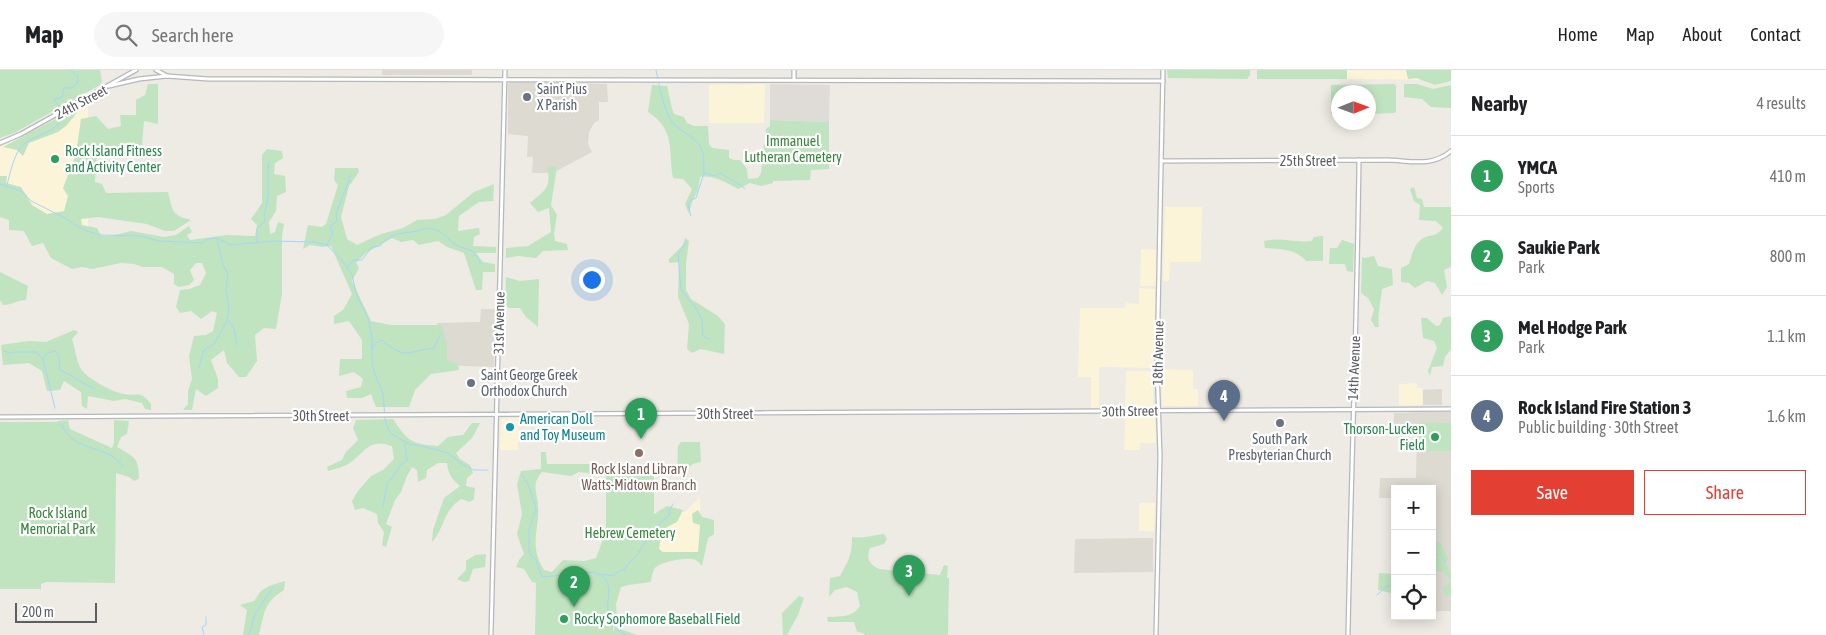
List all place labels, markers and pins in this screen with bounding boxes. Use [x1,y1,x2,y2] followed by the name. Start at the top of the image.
[537,81,587,113] place label: Saint Pius X Parish
[521,91,533,103] marker: Saint Pius X Parish
[65,143,162,175] place label: Rock Island Fitness and Activity Center
[49,153,61,165] marker: Rock Island Fitness and Activity Center
[481,367,578,399] place label: Saint George Greek Orthodox Church
[465,377,477,389] marker: Saint George Greek Orthodox Church
[1208,380,1240,421] pin: 4
[625,398,657,439] pin: 1
[520,411,606,443] place label: American Doll and Toy Museum
[1274,417,1286,429] marker: South Park Presbyterian Church
[504,421,516,433] marker: American Doll and Toy Museum
[1343,421,1425,453] place label: Thorson-Lucken Field
[1228,431,1332,463] place label: South Park Presbyterian Church
[1429,431,1441,443] marker: Thorson-Lucken Field
[633,447,645,459] marker: Rock Island Library Watts-Midtown Branch
[581,461,697,493] place label: Rock Island Library Watts-Midtown Branch
[893,555,925,596] pin: 3
[558,566,590,607] pin: 2
[574,611,741,627] place label: Rocky Sophomore Baseball Field
[558,613,570,625] marker: Rocky Sophomore Baseball Field

